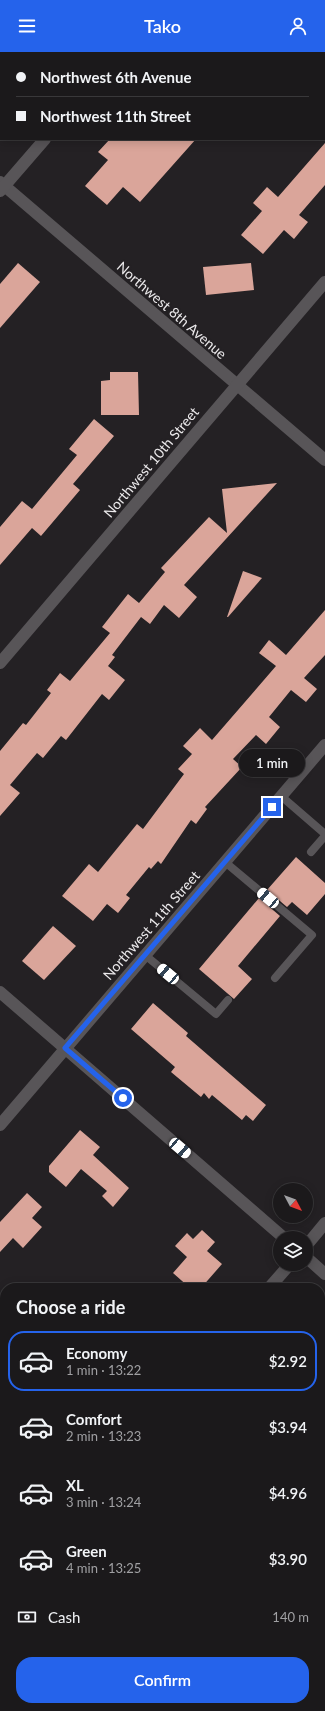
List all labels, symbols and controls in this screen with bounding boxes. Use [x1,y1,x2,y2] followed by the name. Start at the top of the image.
[16,15,38,37] icon: menu
[144,15,181,37] text: Tako
[287,15,309,37] icon: person
[40,68,192,86] text: Northwest 6th Avenue
[40,107,191,125] text: Northwest 11th Street
[114,258,230,362] street label: Northwest 8th Avenue
[100,403,202,521] street label: Northwest 10th Street
[239,749,305,777] callout: 1 min
[256,755,288,771] text: 1 min
[263,798,281,816] route end
[99,867,203,983] street label: Northwest 11th Street
[255,886,281,910] car
[155,962,181,986] car
[114,1089,132,1107] route start
[167,1136,193,1160] car
[273,1183,313,1223] north arrow
[273,1183,313,1271] map controls
[273,1231,313,1271] button: layers
[16,1296,125,1318] text: Choose a ride
[18,1343,54,1379] icon: car
[66,1344,127,1362] text: Economy
[269,1352,307,1370] text: $2.92
[66,1362,141,1378] text: 1 min · 13:22
[18,1409,54,1445] icon: car
[66,1410,122,1428] text: Comfort
[269,1418,307,1436] text: $3.94
[66,1428,141,1444] text: 2 min · 13:23
[18,1475,54,1511] icon: car
[66,1476,84,1494] text: XL
[269,1484,307,1502] text: $4.96
[66,1494,141,1510] text: 3 min · 13:24
[18,1541,54,1577] icon: car
[66,1542,107,1560] text: Green
[269,1550,307,1568] text: $3.90
[66,1560,141,1576] text: 4 min · 13:25
[16,1606,38,1628] icon: cash
[48,1608,80,1626] text: Cash
[272,1609,309,1625] text: 140 m
[16,1657,309,1703] button: Confirm

